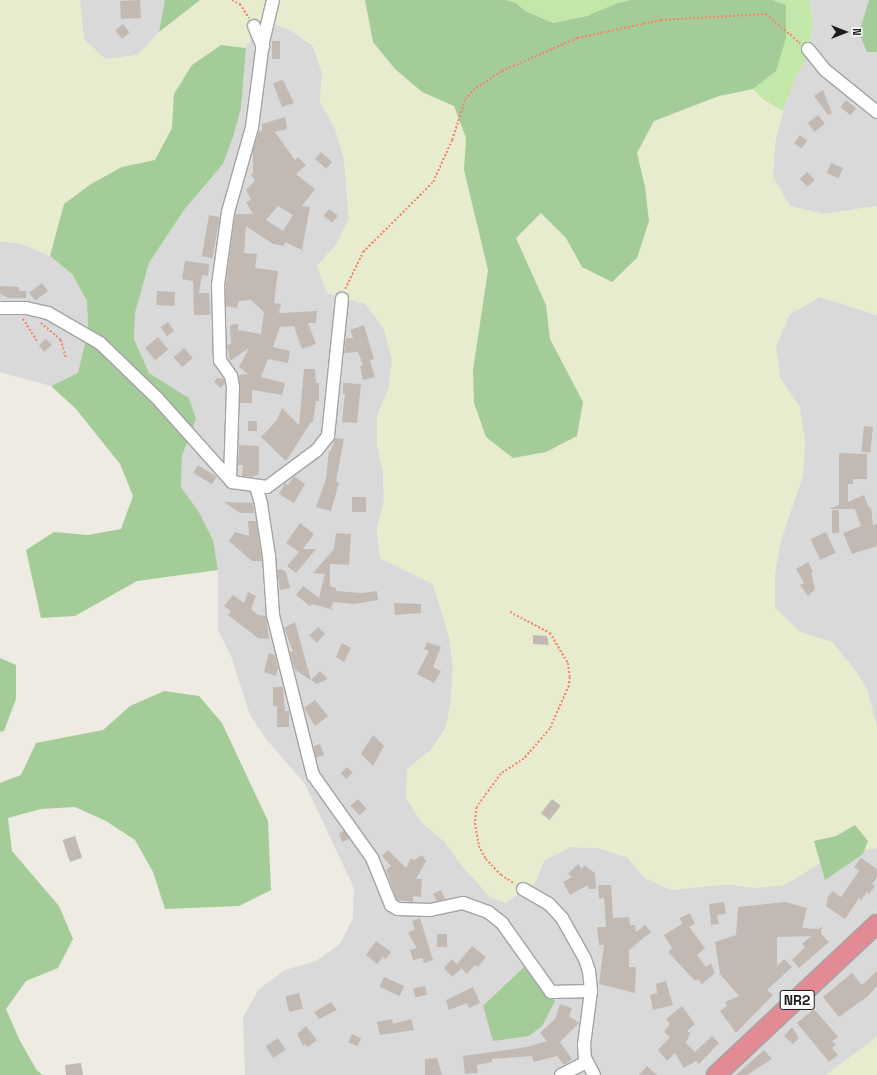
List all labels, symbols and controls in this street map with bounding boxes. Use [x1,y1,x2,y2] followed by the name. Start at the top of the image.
[825,12,865,52] north arrow
[850,28,864,36] text: N
[779,988,815,1012] road number: NR2

